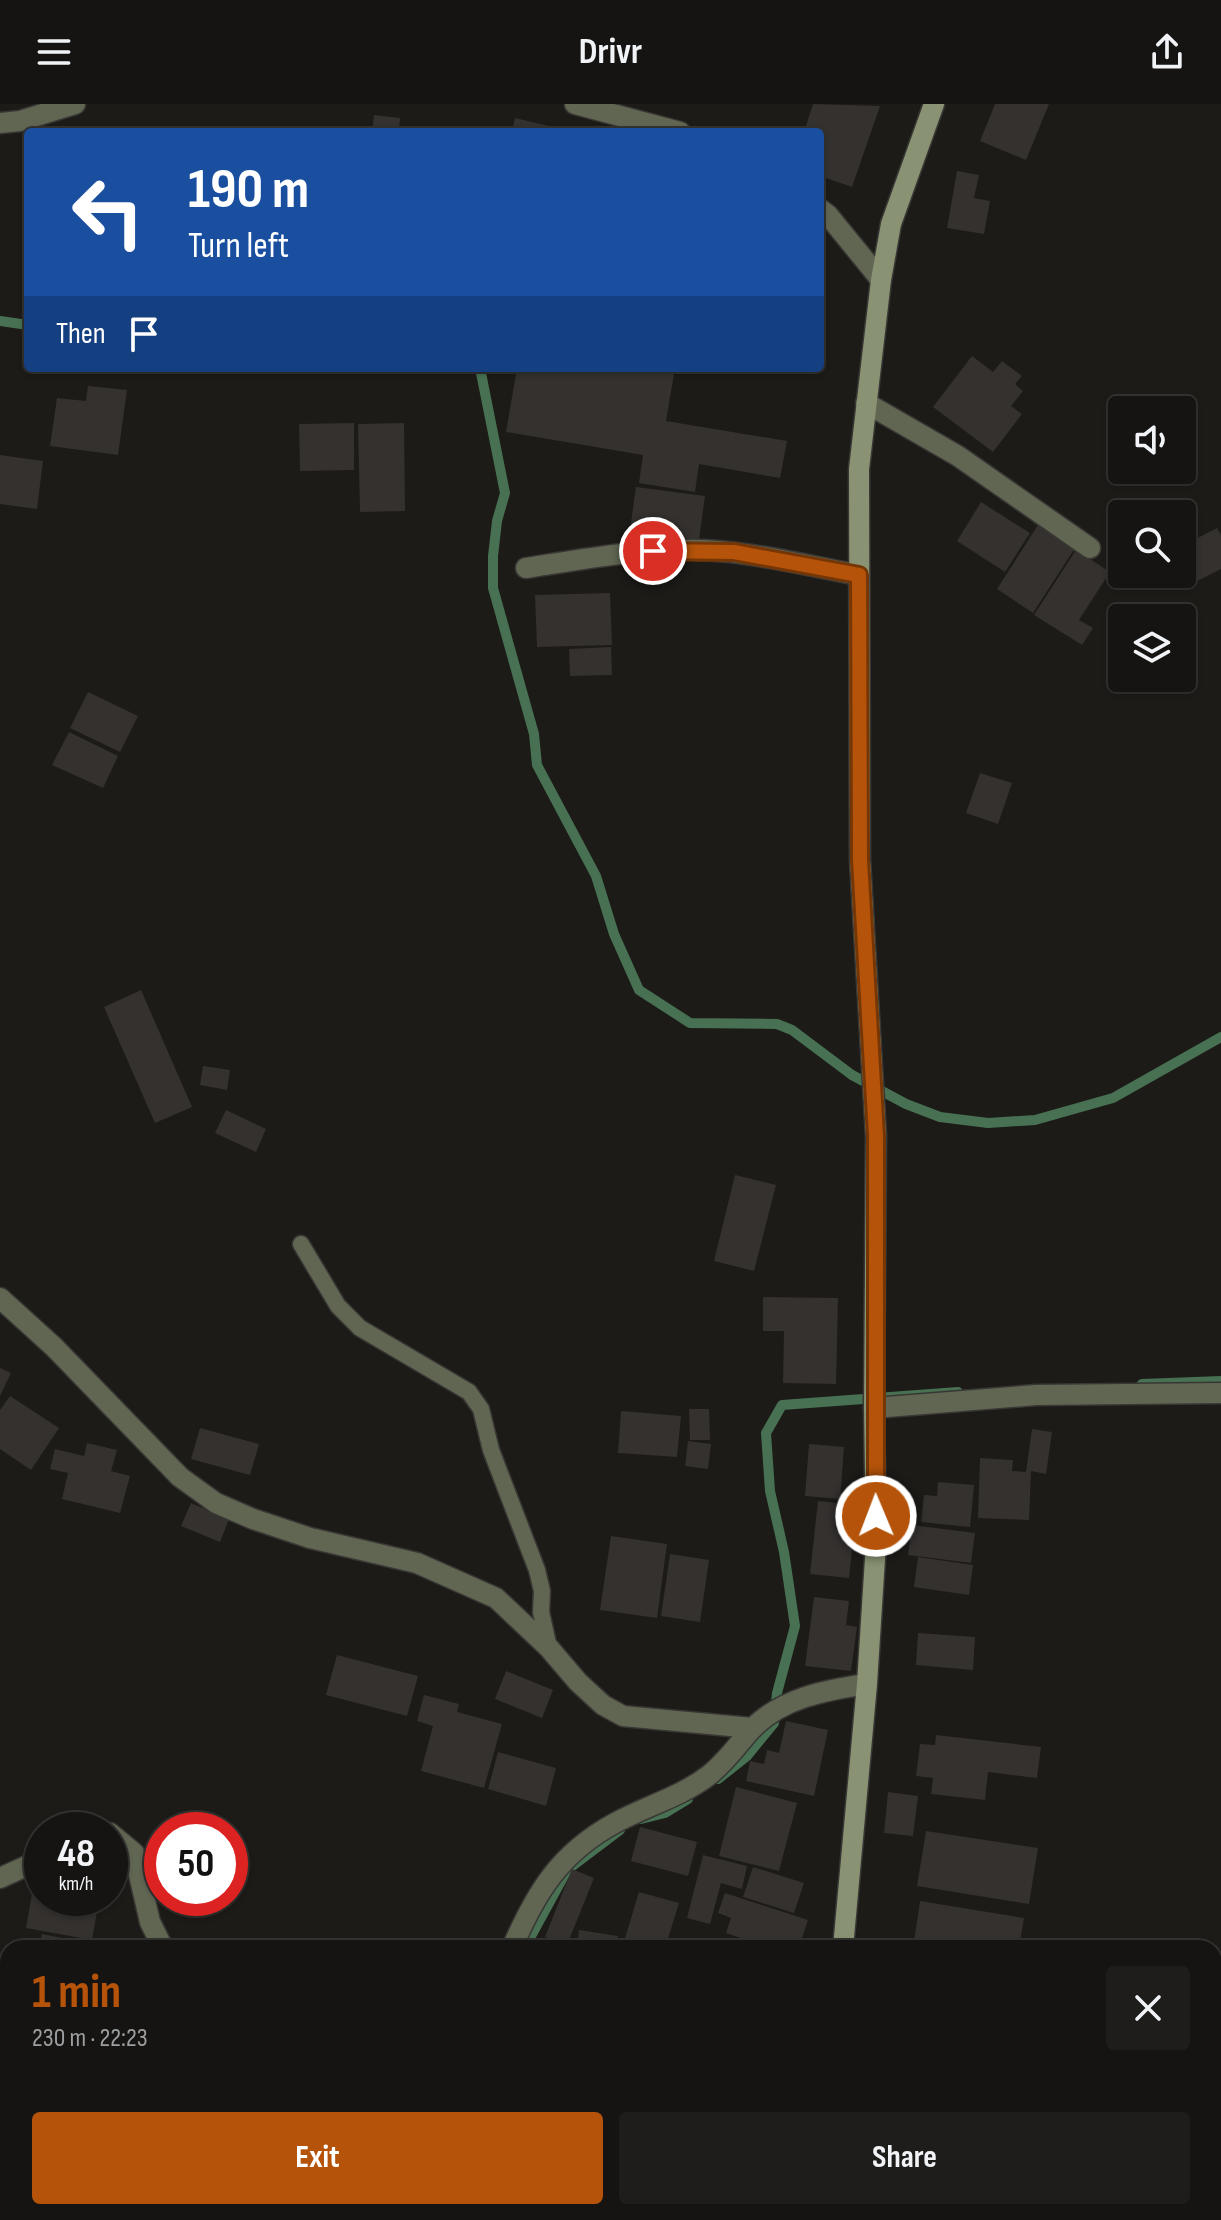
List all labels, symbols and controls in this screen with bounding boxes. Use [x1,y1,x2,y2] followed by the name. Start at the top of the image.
[32,30,76,74] icon: menu
[1145,30,1189,74] icon: share
[579,31,642,74] text: Drivr
[188,157,309,224] text: 190 m
[56,160,160,264] icon: left
[188,225,289,268] text: Turn left
[122,312,166,356] icon: arrive
[56,316,106,352] text: Then
[1108,396,1196,692] map controls
[1108,396,1196,484] button: sound
[1108,500,1196,588] button: search
[619,517,687,585] pin
[631,529,675,573] icon: arrive
[1108,604,1196,692] button: layers
[834,1474,918,1558] position arrow
[144,1812,248,1916] speed limit sign: 50
[57,1830,95,1878] text: 48
[59,1872,93,1896] text: km/h
[32,1964,121,2021] text: 1 min
[1106,1966,1190,2050] button: close
[32,2023,148,2054] text: 230 m · 22:23
[32,2112,603,2204] button: Exit
[619,2112,1190,2204] button: Share

